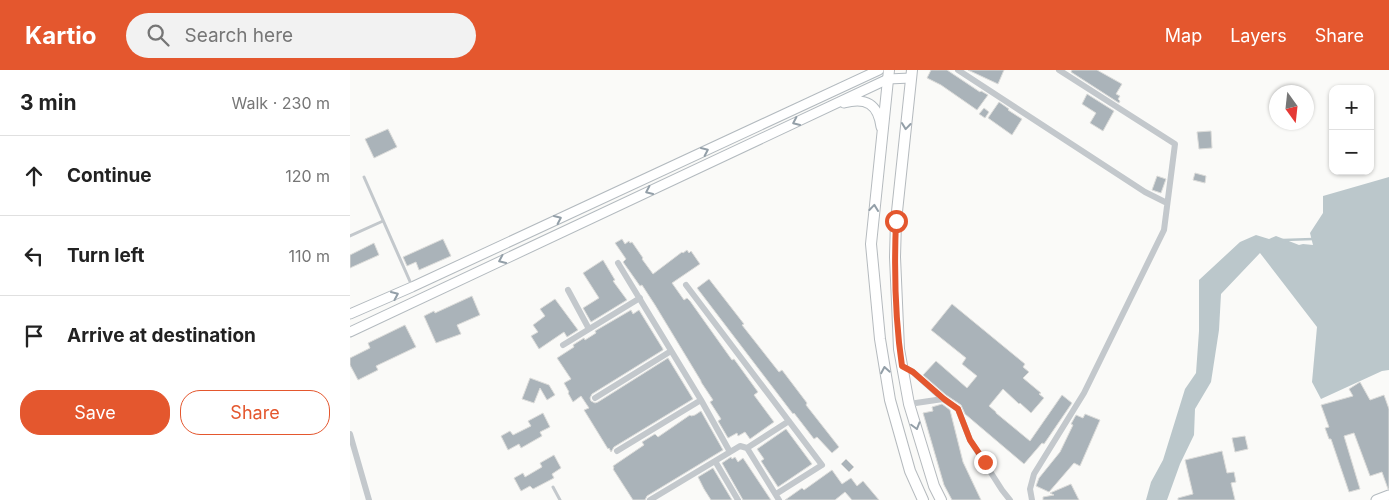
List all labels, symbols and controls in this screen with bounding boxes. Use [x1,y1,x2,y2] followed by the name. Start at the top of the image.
[126,13,476,58] search box
[25,21,96,50] text: Kartio
[144,21,172,49] icon: search
[184,24,293,47] text: Search here
[1165,25,1202,46] text: Map
[1230,25,1287,46] text: Layers
[1315,25,1364,46] text: Share
[1269,85,1314,130] north arrow
[1329,85,1374,175] map controls
[1329,85,1374,130] button: +
[20,90,76,115] text: 3 min
[232,93,330,113] text: Walk · 230 m
[792,116,801,126] one-way arrow
[901,122,912,130] one-way arrow
[1329,130,1374,175] button: −
[700,146,709,157] one-way arrow
[20,162,48,190] icon: ahead
[67,164,152,187] text: Continue
[285,166,330,186] text: 120 m
[645,185,654,195] one-way arrow
[868,204,879,212] one-way arrow
[885,210,908,233] route start
[553,215,562,225] one-way arrow
[20,242,48,270] icon: left
[67,244,145,267] text: Turn left
[288,246,330,266] text: 110 m
[498,254,507,264] one-way arrow
[390,290,399,301] one-way arrow
[20,322,48,350] icon: arrive
[67,324,256,347] text: Arrive at destination
[881,365,891,374] one-way arrow
[20,390,170,435] button: Save
[180,390,330,435] button: Share
[910,421,920,430] one-way arrow
[974,451,997,474] route end

